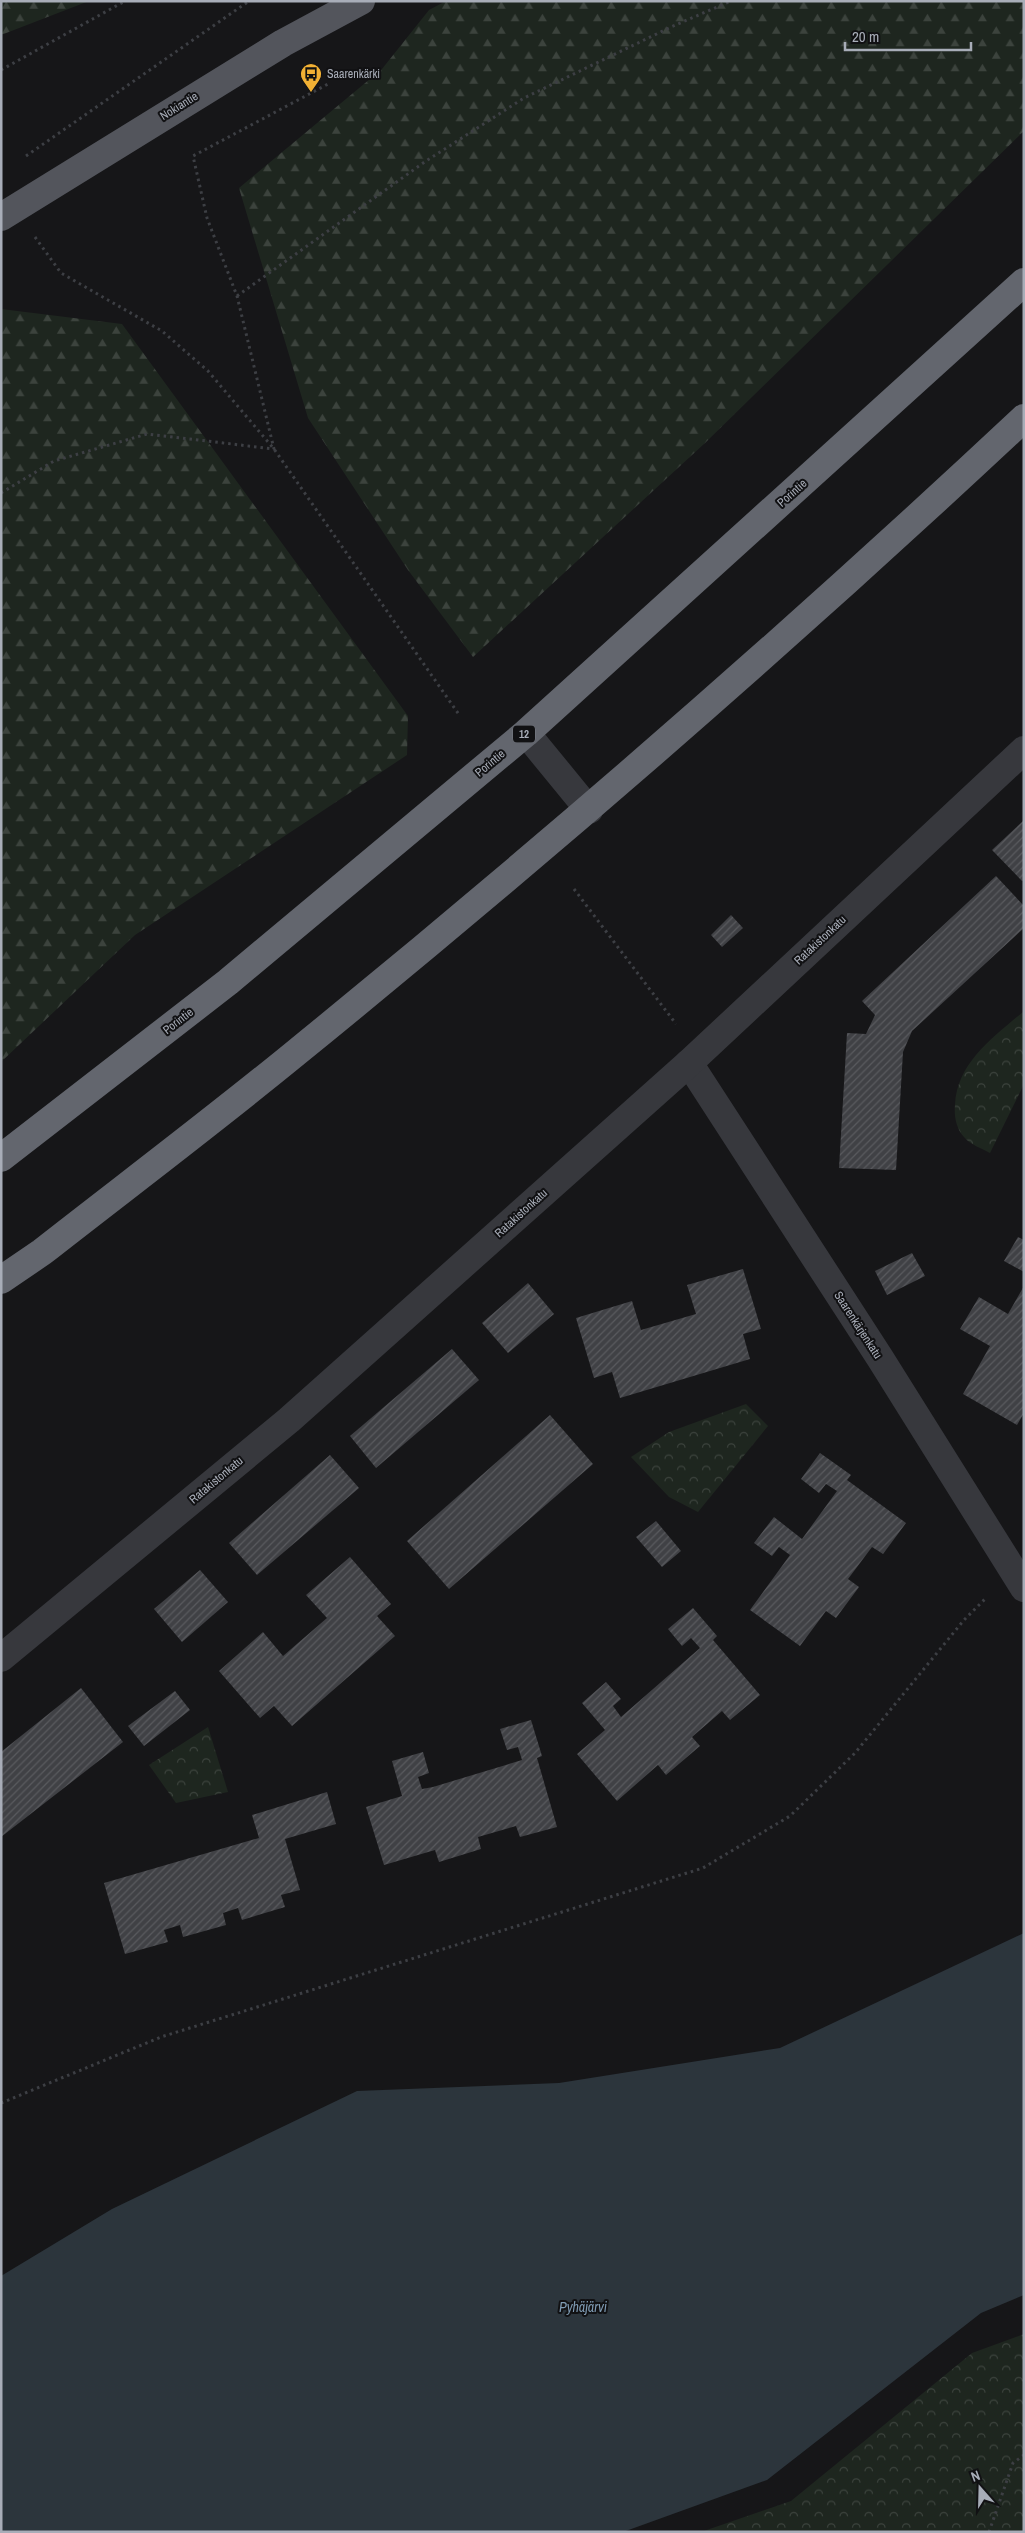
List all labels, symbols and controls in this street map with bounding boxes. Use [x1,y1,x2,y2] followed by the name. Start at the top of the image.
[845,20,971,52] scale bar
[852,26,879,47] text: 20 m
[299,62,323,93] bus stop icon: Saarenkärki
[327,66,380,82] place label: Saarenkärki
[157,88,201,124] street label: Nokiantie
[774,476,810,510] street label: Porintie
[513,726,535,742] road number: 12
[472,746,508,780] street label: Porintie
[791,912,849,968] street label: Ratakistonkatu
[159,1004,197,1038] street label: Porintie
[491,1185,551,1241] street label: Ratakistonkatu
[830,1288,886,1362] street label: Saarenkärjenkatu
[186,1453,246,1507] street label: Ratakistonkatu
[559,2298,608,2316] water label: Pyhäjärvi
[955,2463,1005,2513] north arrow
[969,2466,983,2486] text: N

